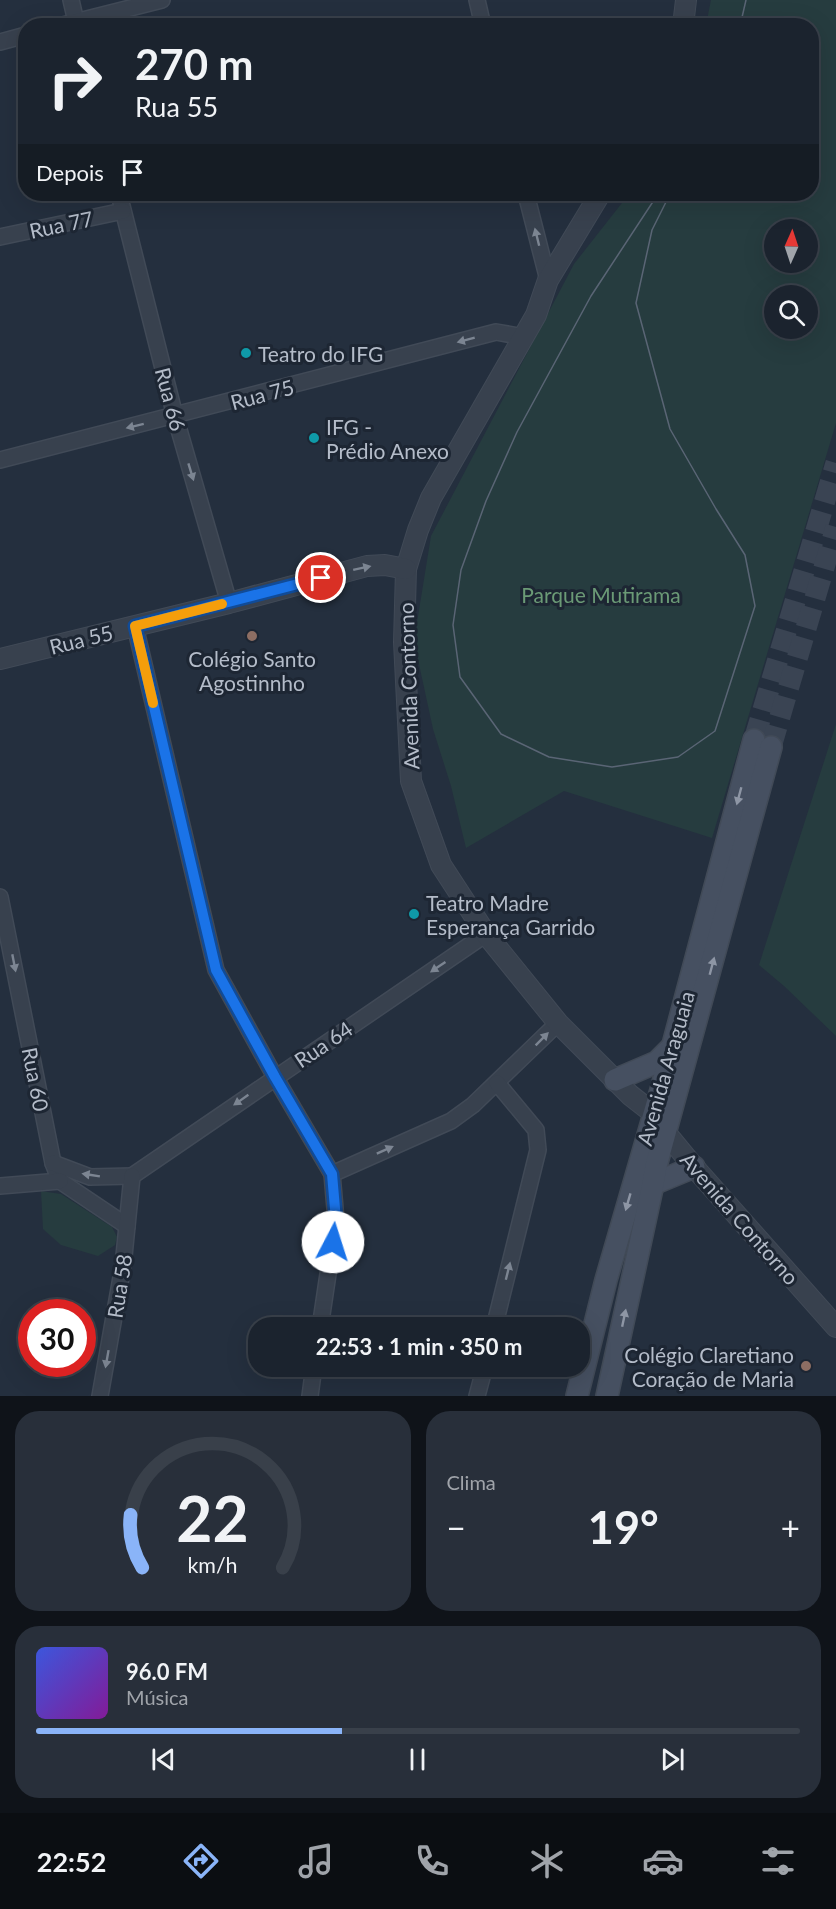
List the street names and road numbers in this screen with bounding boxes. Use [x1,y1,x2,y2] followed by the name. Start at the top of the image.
[27,205,95,243] street label: Rua 77
[151,365,191,433] street label: Rua 66
[228,374,296,414] street label: Rua 75
[393,602,423,770] street label: Avenida Contorno
[47,619,115,659] street label: Rua 55
[631,988,699,1148] street label: Avenida Araguaia
[289,1016,357,1072] street label: Rua 64
[18,1045,54,1113] street label: Rua 60
[676,1147,804,1289] street label: Avenida Contorno
[102,1252,136,1320] street label: Rua 58

